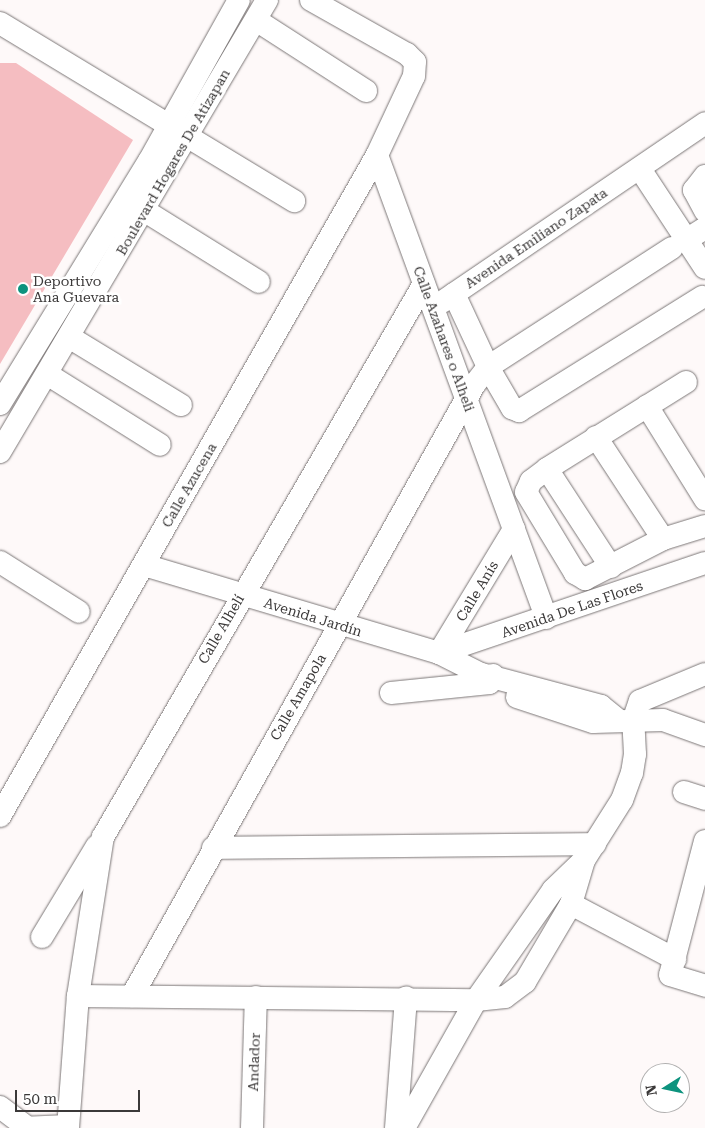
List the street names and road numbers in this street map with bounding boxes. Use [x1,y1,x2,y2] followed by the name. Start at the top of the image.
[113,66,233,258] street label: Boulevard Hogares De Atizapan
[462,184,610,292] street label: Avenida Emiliano Zapata
[410,264,478,414] street label: Calle Azahares o Alheli
[158,440,220,530] street label: Calle Azucena
[452,558,502,624] street label: Calle Anís
[499,577,645,641] street label: Avenida De Las Flores
[194,591,248,667] street label: Calle Alhelí
[262,594,364,640] street label: Avenida Jardín
[266,651,330,743] street label: Calle Amapola
[245,1032,263,1092] street label: Andador

